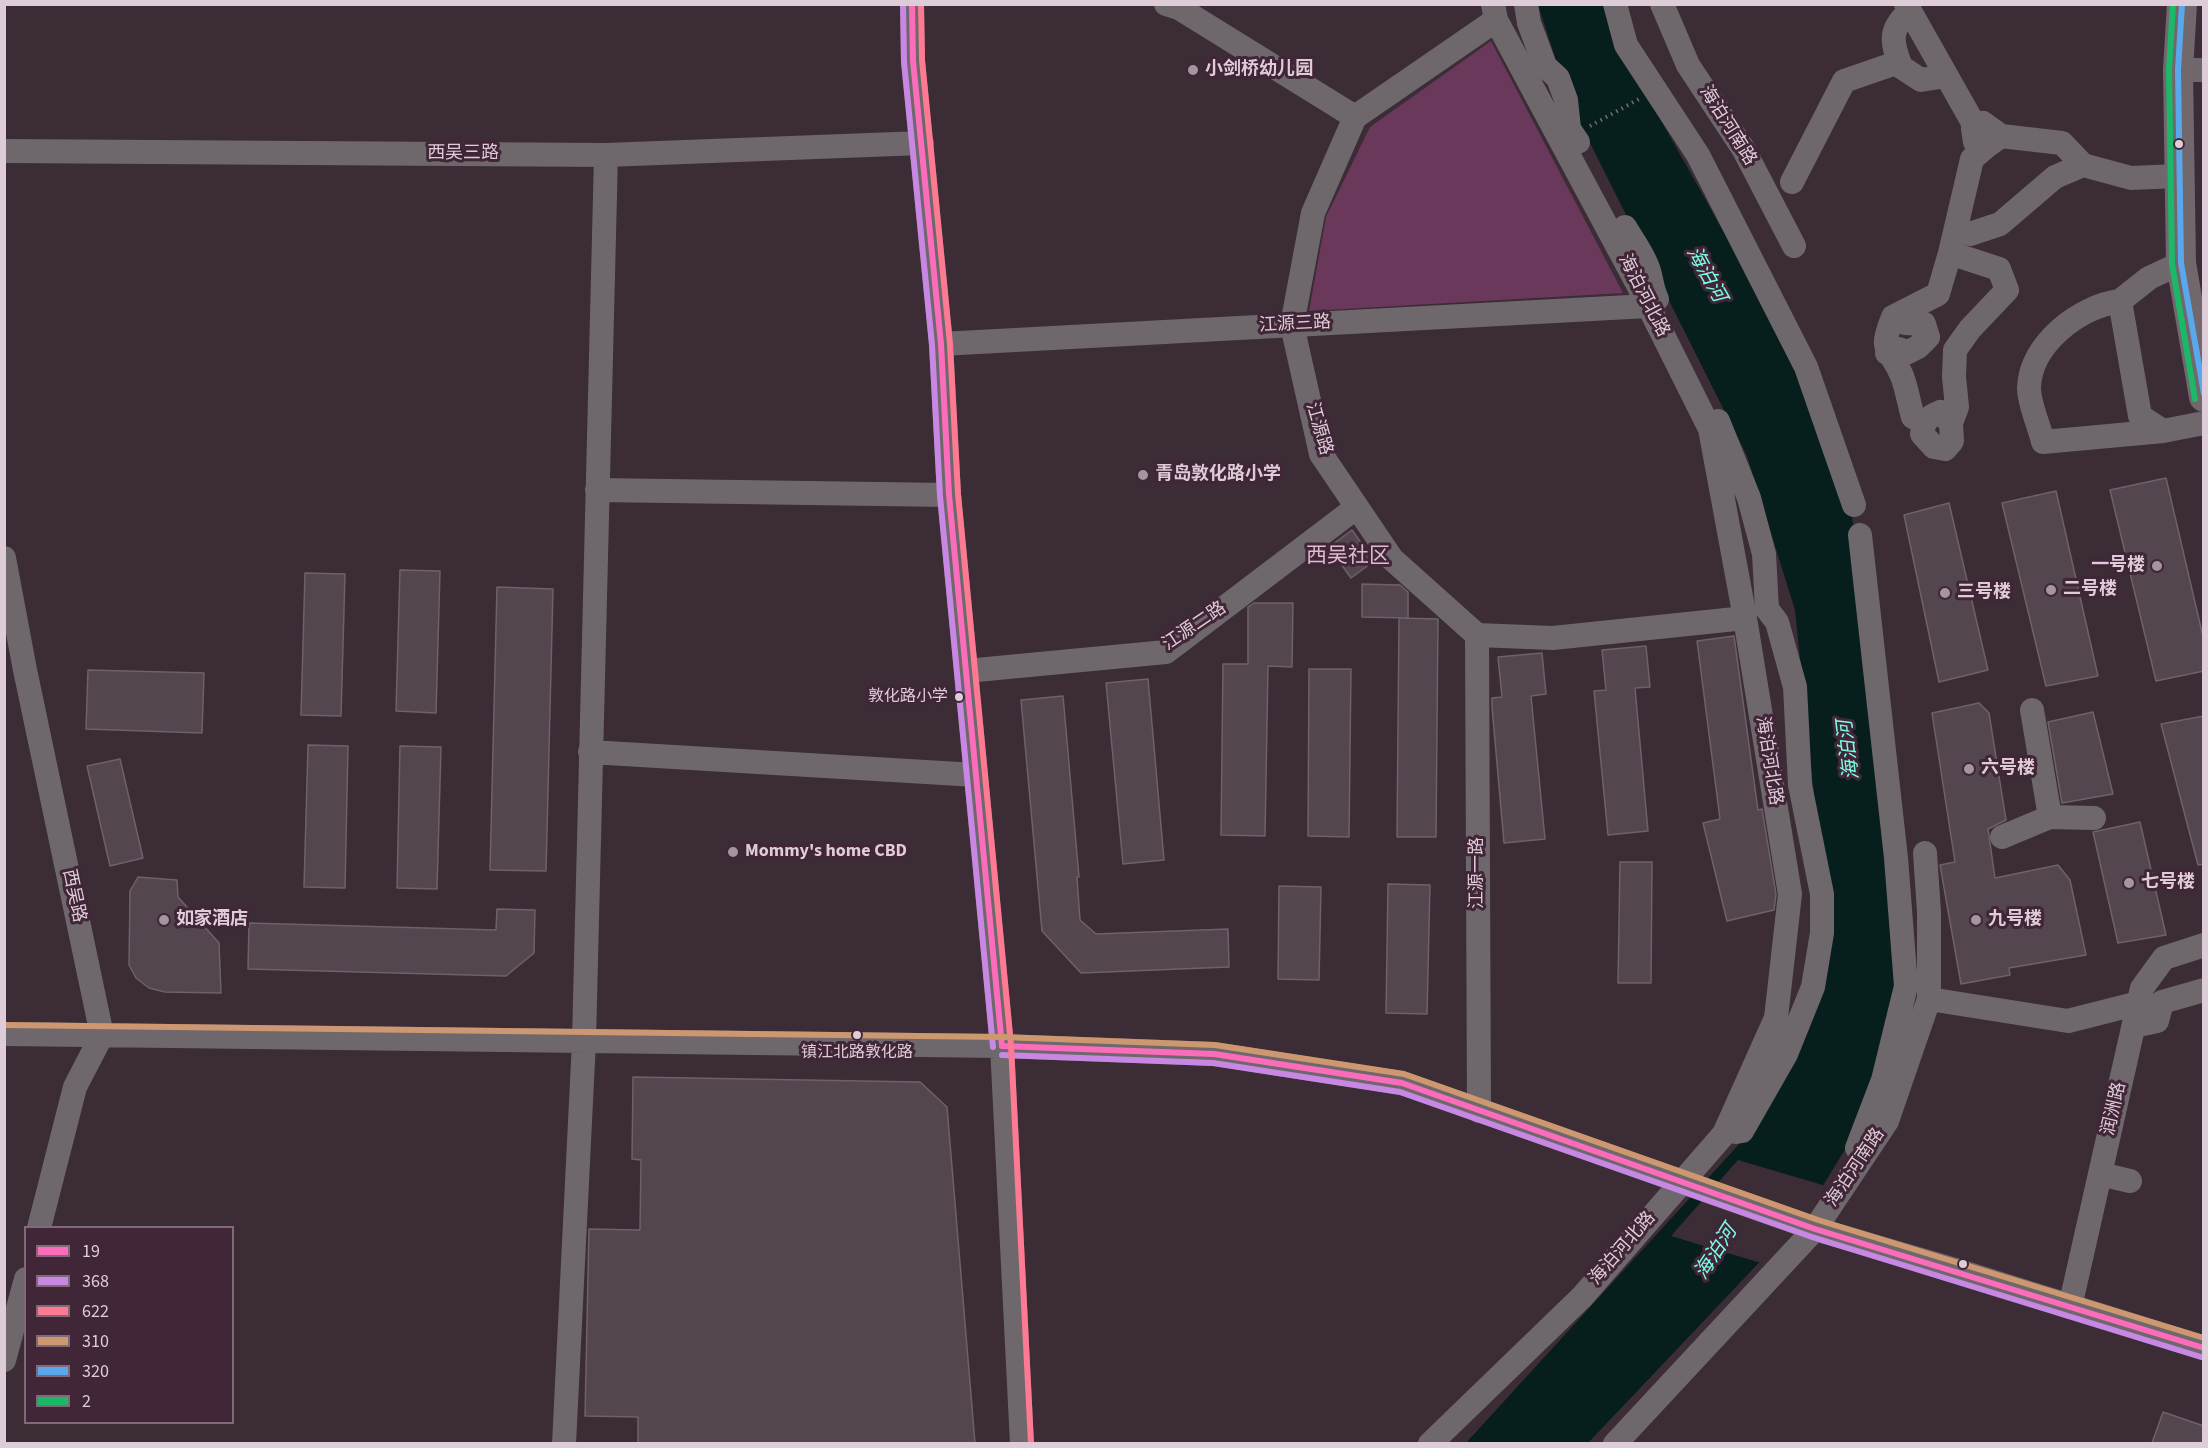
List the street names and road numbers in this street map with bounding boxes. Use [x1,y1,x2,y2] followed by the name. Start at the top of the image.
[1694,82,1760,170] street label: 海泊河南路
[427,143,499,165] street label: 西吴三路
[1613,251,1673,341] street label: 海泊河北路
[1258,312,1332,338] street label: 江源三路
[1300,400,1336,458] street label: 江源路
[1159,598,1231,656] street label: 江源二路
[1750,715,1786,807] street label: 海泊河北路
[1467,837,1489,909] street label: 江源一路
[57,867,89,925] street label: 西吴路
[2098,1080,2132,1138] street label: 润洲路
[1822,1125,1890,1211] street label: 海泊河南路
[1585,1208,1661,1290] street label: 海泊河北路

